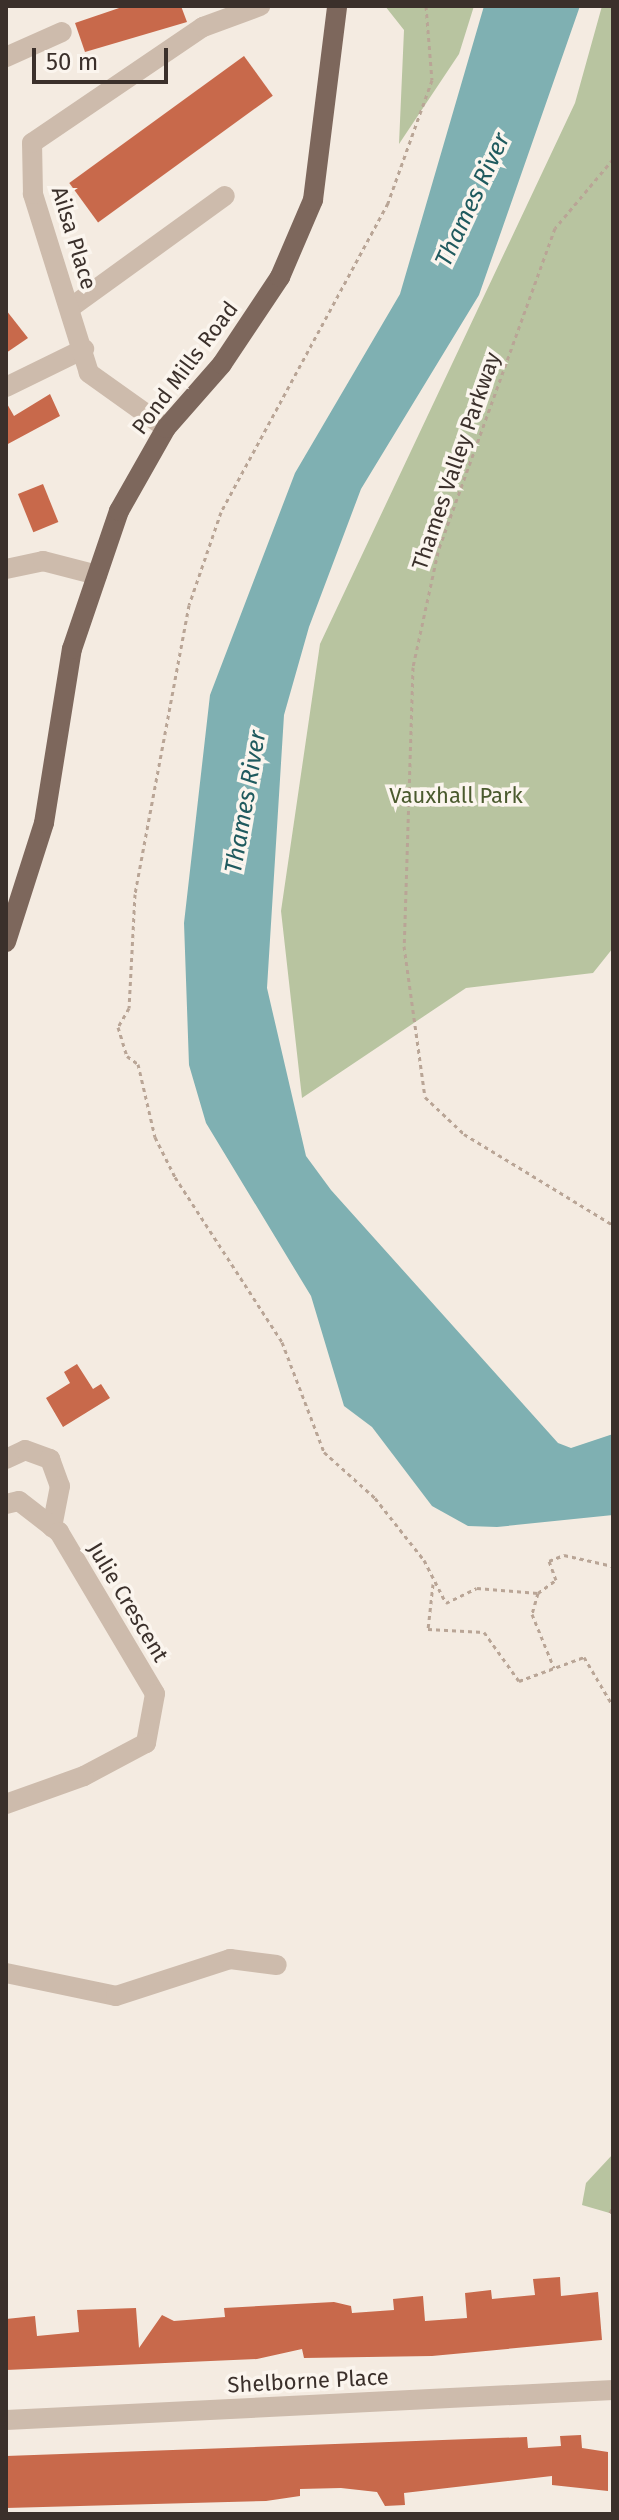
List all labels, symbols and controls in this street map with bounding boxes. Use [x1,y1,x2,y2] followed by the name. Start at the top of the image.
[36,32,172,82] scale bar
[46,48,98,76] text: 50 m
[430,129,516,271] water label: Thames River
[46,183,102,293] street label: Ailsa Place
[126,296,244,440] street label: Pond Mills Road
[406,348,506,574] street label: Thames Valley Parkway
[219,729,273,875] water label: Thames River
[389,783,523,809] park label: Vauxhall Park
[82,1537,174,1667] street label: Julie Crescent
[227,2364,389,2398] street label: Shelborne Place

